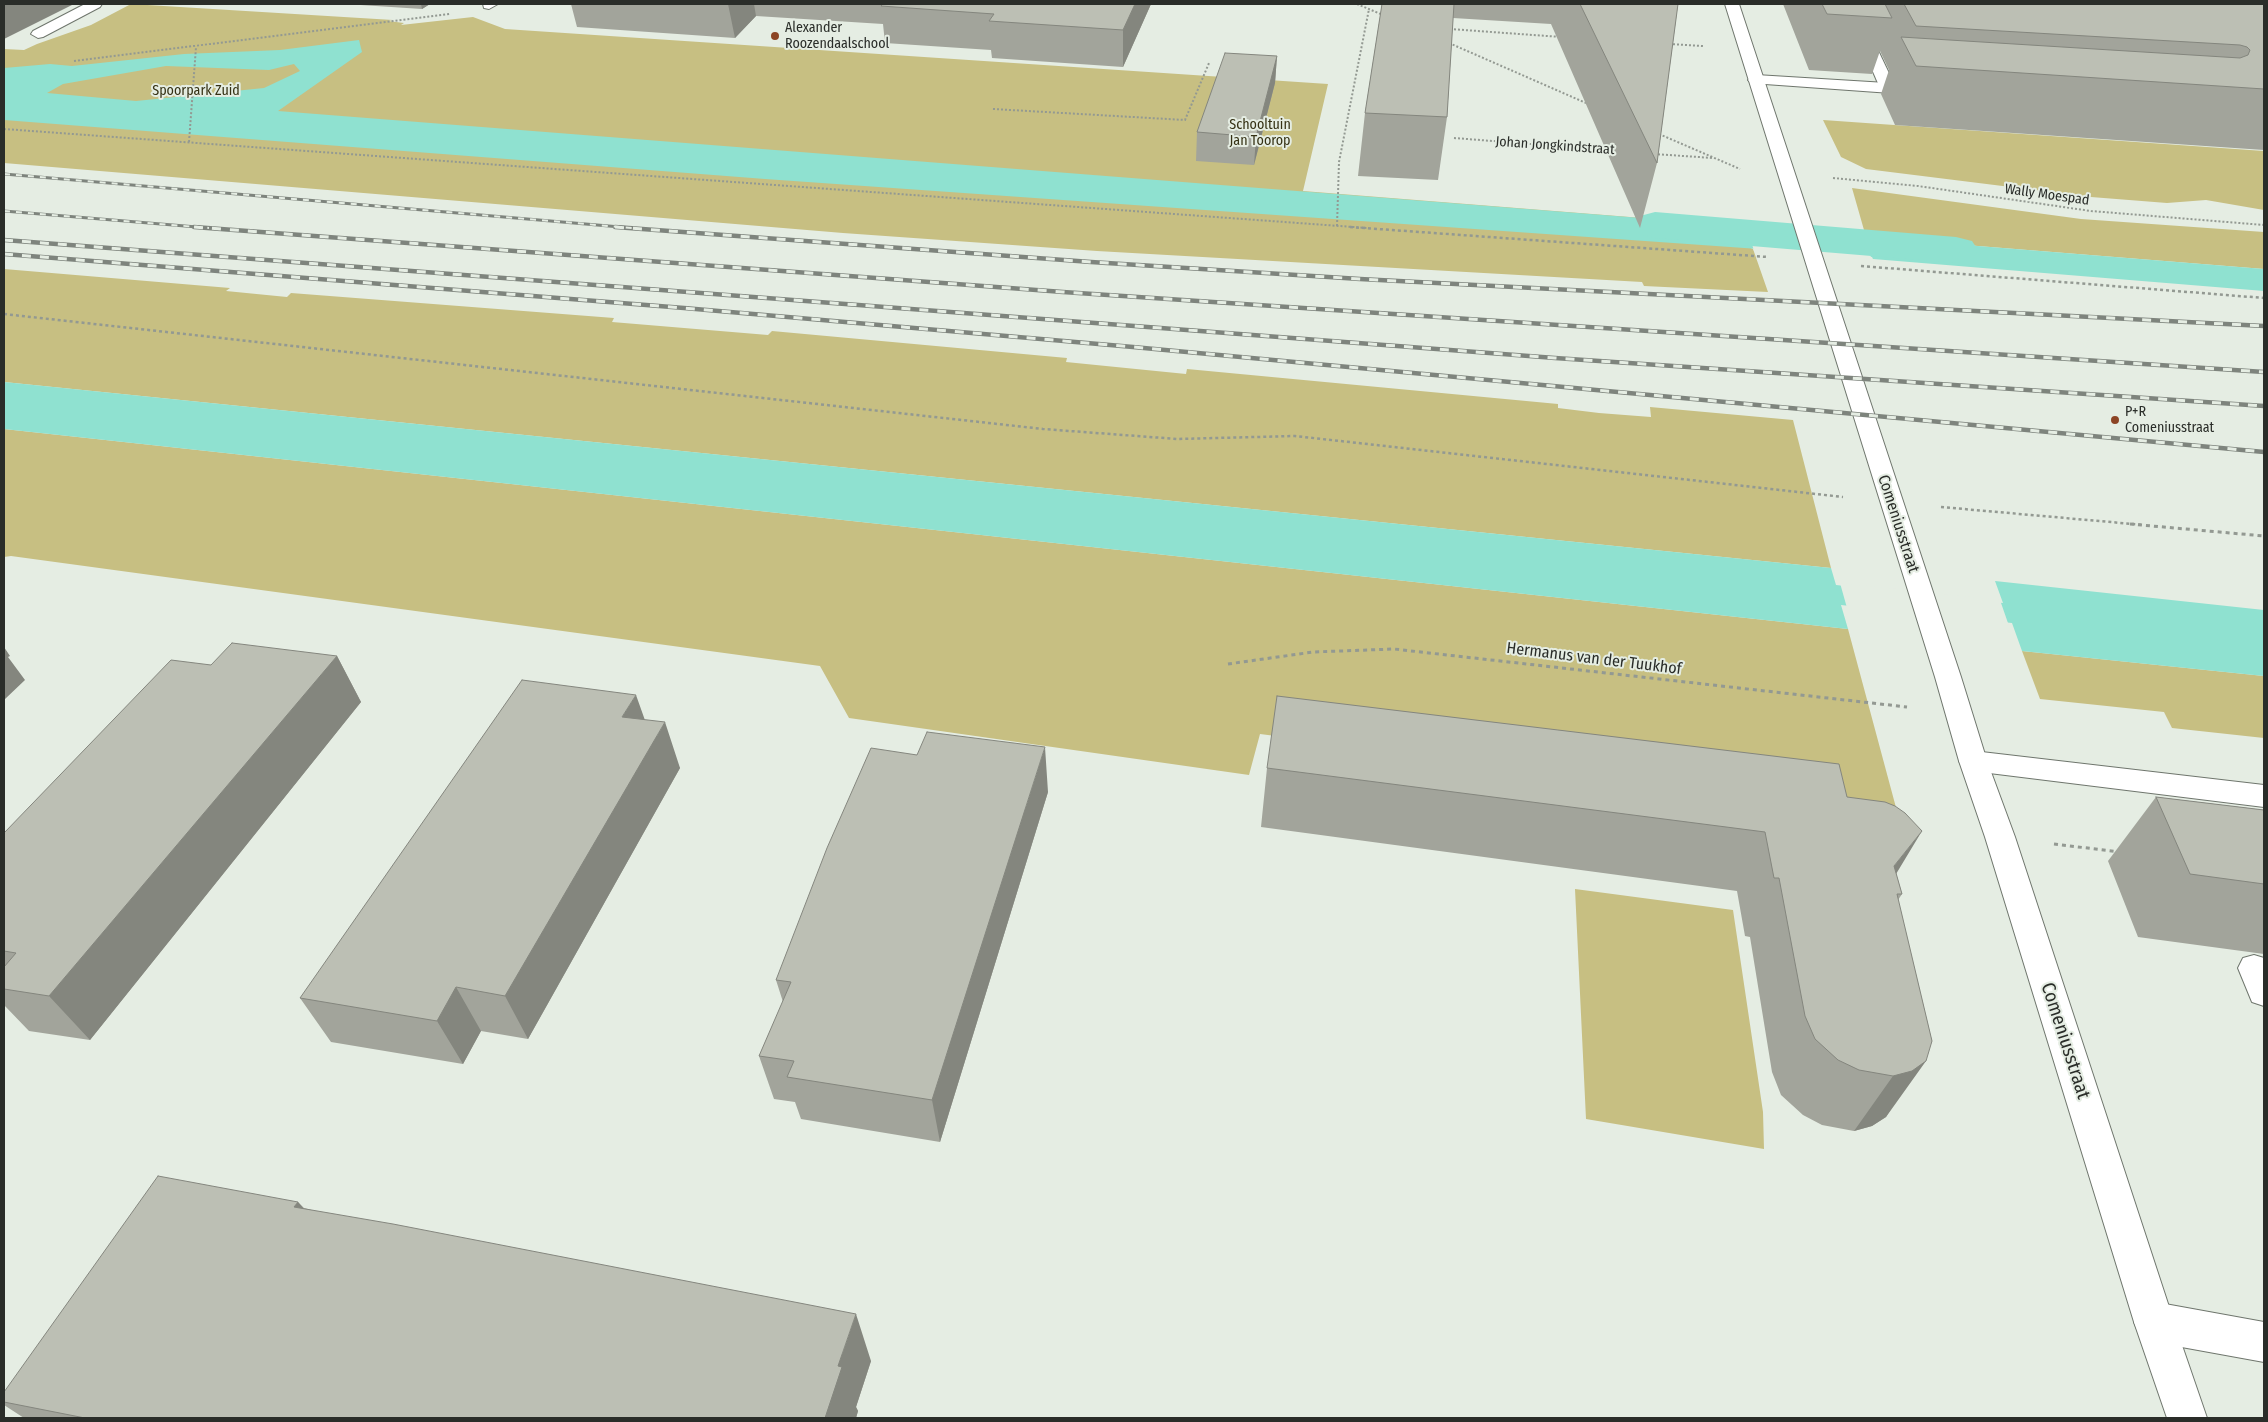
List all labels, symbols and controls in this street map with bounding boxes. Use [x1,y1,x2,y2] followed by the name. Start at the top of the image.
[785,20,889,52] place label: Alexander Roozendaalschool
[769,30,781,42] marker: Alexander Roozendaalschool
[152,83,240,99] park label: Spoorpark Zuid
[1229,117,1291,150] park label: Schooltuin Jan Toorop
[1495,133,1615,159] street label: Johan Jongkindstraat
[2004,181,2090,209] street label: Wally Moespad
[2125,404,2214,437] place label: P+R Comeniusstraat
[2109,414,2121,426] marker: P+R Comeniusstraat
[1873,473,1923,575] street label: Comeniusstraat
[1505,639,1683,679] street label: Hermanus van der Tuukhof
[2035,980,2095,1102] street label: Comeniusstraat

